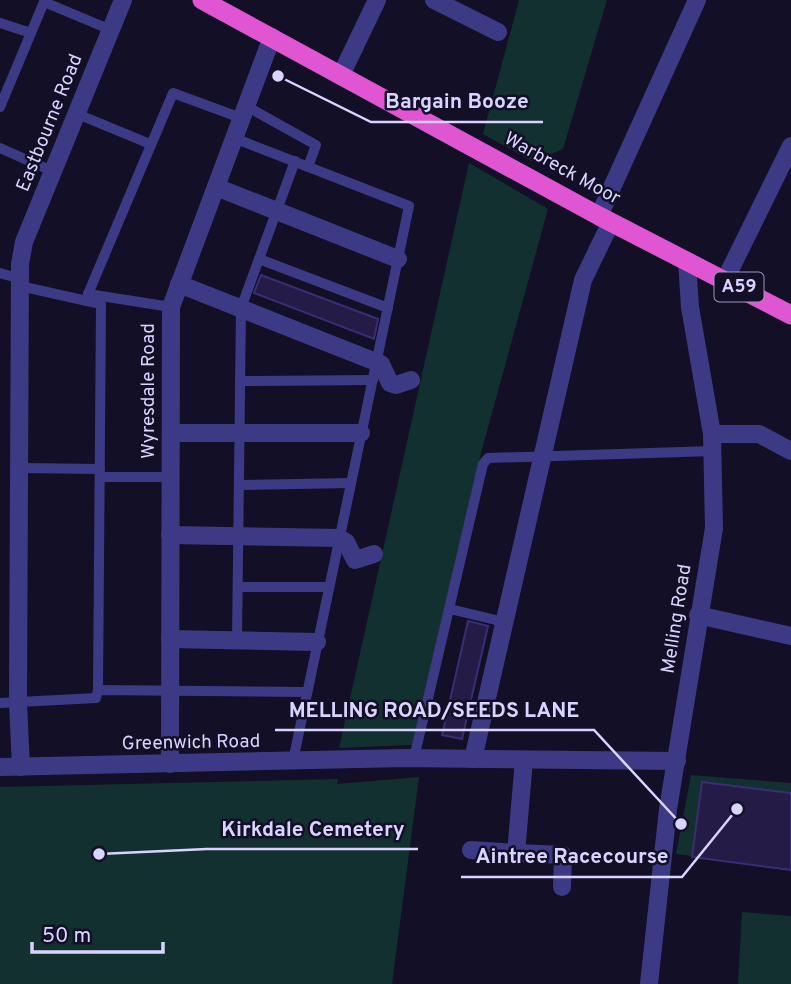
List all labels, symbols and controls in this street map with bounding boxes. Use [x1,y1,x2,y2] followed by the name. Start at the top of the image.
[11,51,89,195] street label: Eastbourne Road
[371,80,543,122] callout: Bargain Booze
[385,89,529,116] text: Bargain Booze
[500,127,625,211] street label: Warbreck Moor
[714,272,764,302] road number: A59
[137,323,161,459] street label: Wyresdale Road
[657,563,697,675] street label: Melling Road
[275,688,594,730] callout: MELLING ROAD/SEEDS LANE
[289,698,579,725] text: MELLING ROAD/SEEDS LANE
[122,730,260,756] street label: Greenwich Road
[207,807,418,849] callout: Kirkdale Cemetery
[221,817,405,844] text: Kirkdale Cemetery
[461,835,682,877] callout: Aintree Racecourse
[476,844,668,871] text: Aintree Racecourse
[32,911,163,955] scale bar
[42,923,91,950] text: 50 m

